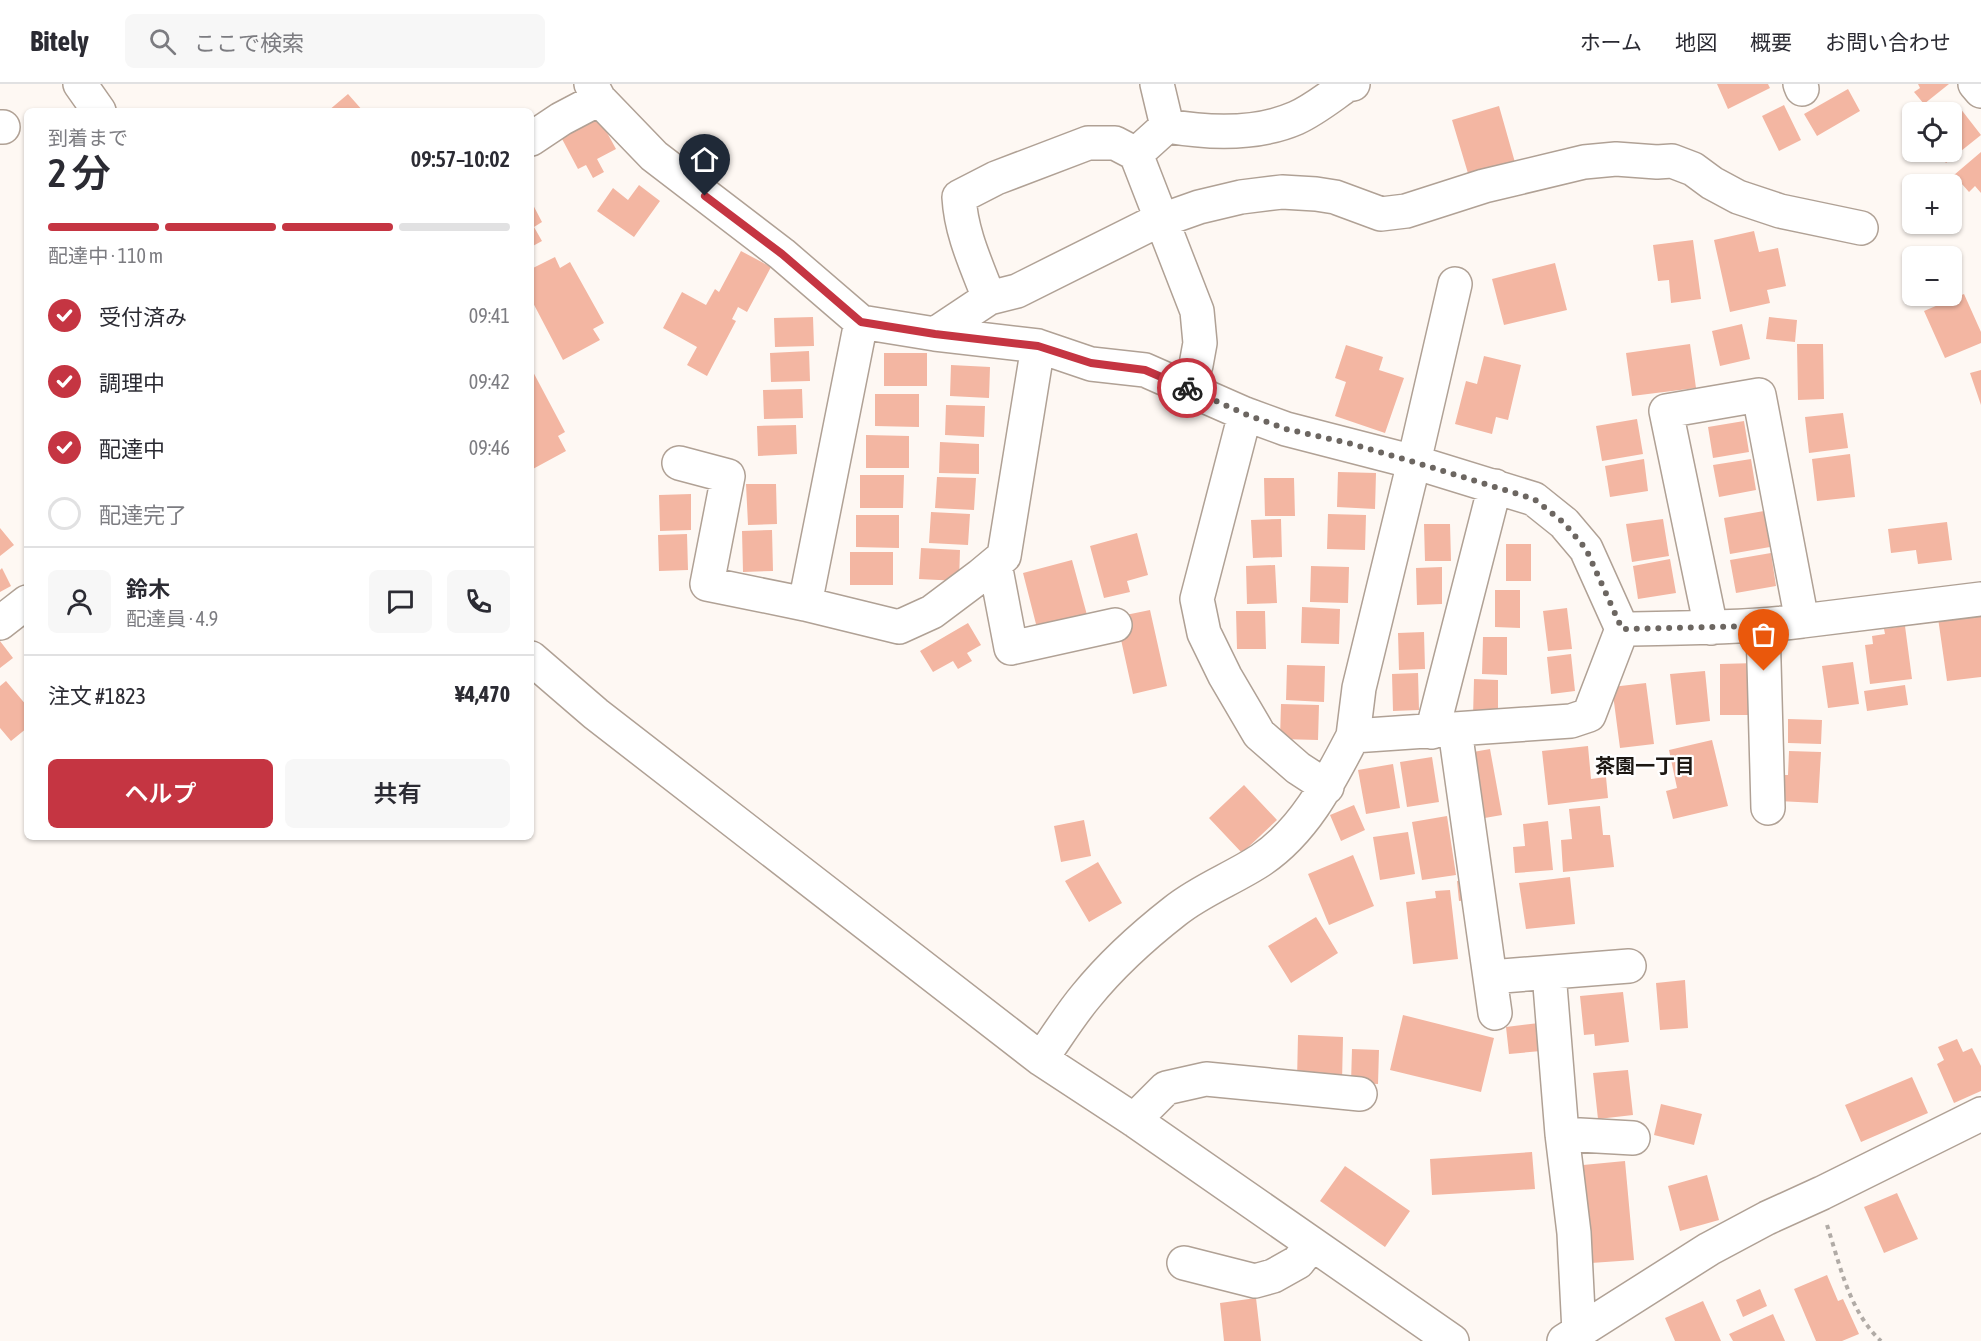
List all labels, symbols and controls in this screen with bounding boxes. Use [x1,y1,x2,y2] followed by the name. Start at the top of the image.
[125,14,545,68] search box
[30,25,89,57] text: Bitely
[146,25,179,58] icon: search
[194,30,304,56] text: ここで検索
[1580,30,1642,54] text: ホーム
[1675,30,1717,54] text: 地図
[1750,30,1792,54] text: 概要
[1825,30,1951,54] text: お問い合わせ
[1902,102,1962,306] map controls
[1902,102,1962,162] button: locate
[48,126,128,149] text: 到着まで
[679,134,730,196] pin
[688,143,721,176] icon: home
[411,146,510,172] text: 09:57–10:02
[48,151,111,195] text: 2 分
[1902,174,1962,234] button: +
[48,244,163,267] text: 配達中 · 110 m
[1902,246,1962,306] button: −
[48,299,81,332] icon: check
[99,304,187,330] text: 受付済み
[469,304,510,327] text: 09:41
[1157,358,1217,418] courier
[48,365,81,398] icon: check
[99,370,165,396] text: 調理中
[469,370,510,393] text: 09:42
[1171,372,1204,405] icon: bike
[48,431,81,464] icon: check
[99,436,165,462] text: 配達中
[469,436,510,459] text: 09:46
[99,502,187,528] text: 配達完了
[48,570,111,633] button: person
[369,570,432,633] button: chat
[447,570,510,633] button: phone
[126,576,170,602] text: 鈴木
[126,607,218,630] text: 配達員 · 4.9
[1738,609,1789,671] pin
[1747,618,1780,651] icon: bag
[455,681,510,707] text: ¥4,470
[48,683,146,709] text: 注文 #1823
[1595,754,1695,777] district label: 茶園一丁目
[48,759,273,828] button: ヘルプ
[285,759,510,828] button: 共有

